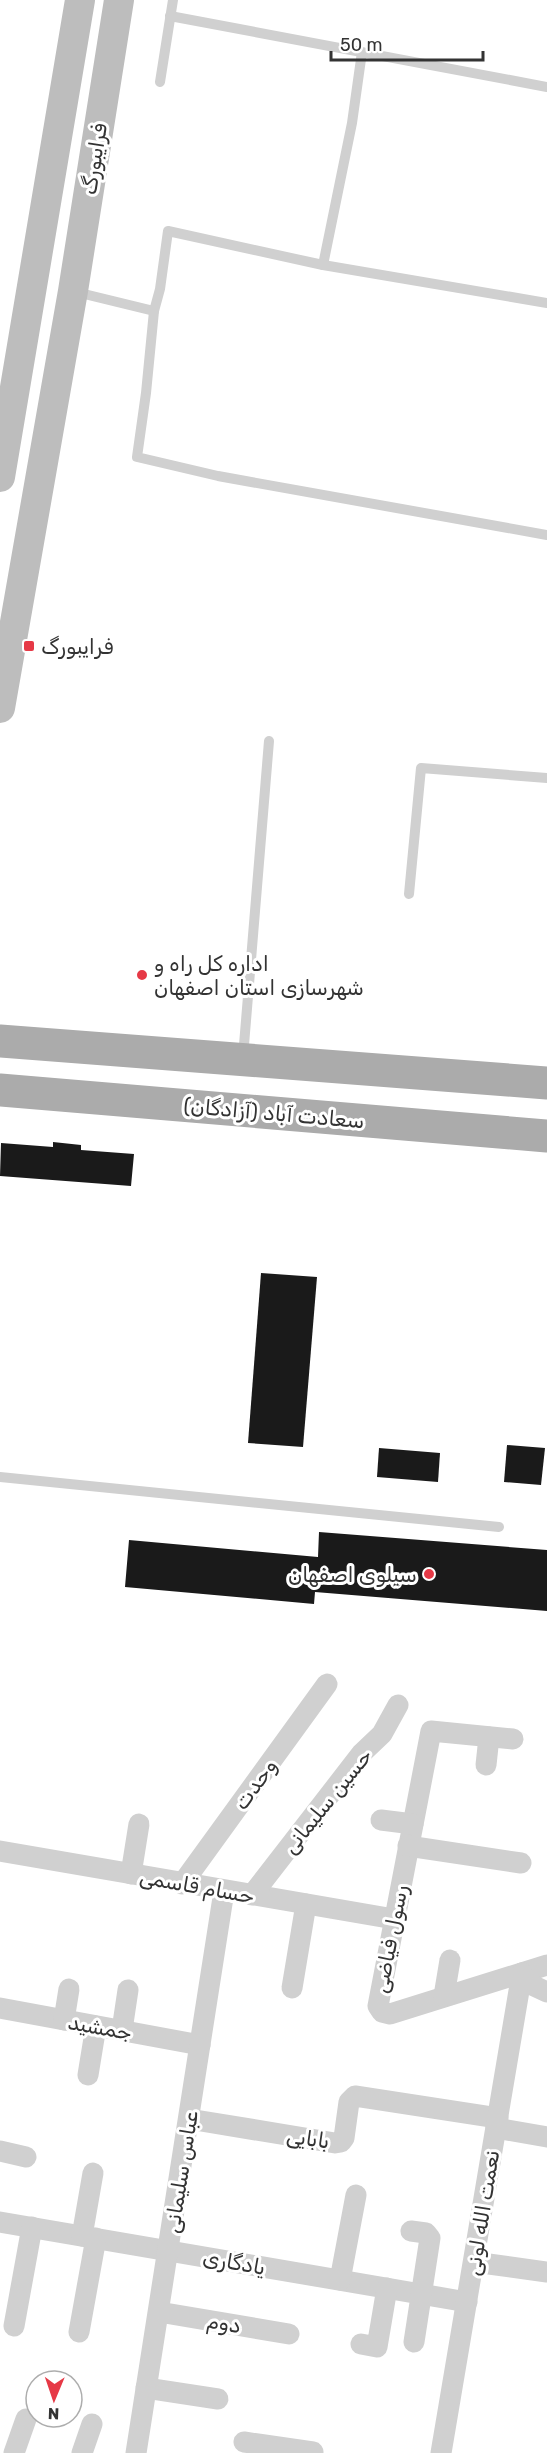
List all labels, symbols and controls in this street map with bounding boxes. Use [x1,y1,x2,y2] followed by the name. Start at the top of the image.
[331,24,482,62] scale bar
[340,34,383,56] text: 50 m
[76,121,112,197] street label: فرایبورگ
[41,634,113,659] place label: فرایبورگ
[22,639,36,653] marker: فرایبورگ
[154,951,364,1000] place label: اداره کل راه و شهرسازی استان اصفهان
[135,968,149,982] marker: اداره کل راه و شهرسازی استان اصفهان
[182,1093,366,1133] street label: سعادت آباد (آزادگان)
[288,1562,417,1587] place label: سیلوی اصفهان
[422,1567,436,1581] marker: سیلوی اصفهان
[277,1743,377,1859] street label: حسین سلیمانی
[228,1754,283,1815] street label: وحدت
[137,1864,256,1909] street label: حسام قاسمی
[367,1883,413,1995] street label: رسول فیاضی
[66,2009,134,2045] street label: جمشید
[159,2109,203,2235] street label: عباس سلیمانی
[285,2123,331,2153] street label: بابایی
[460,2148,504,2278] street label: نعمت الله لونی
[201,2244,267,2280] street label: یادگاری
[205,2308,243,2339] street label: دوم
[24,2369,84,2429] north arrow
[47,2404,60,2423] text: N

